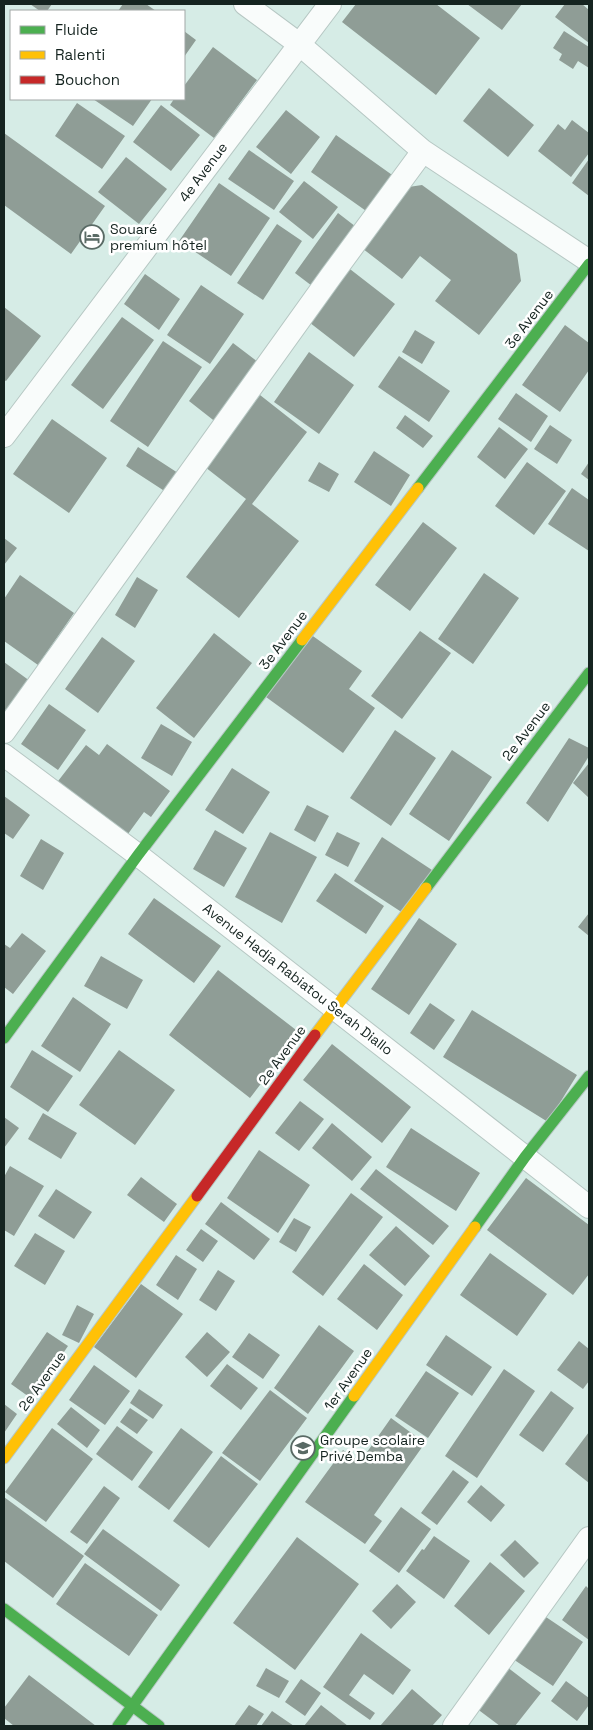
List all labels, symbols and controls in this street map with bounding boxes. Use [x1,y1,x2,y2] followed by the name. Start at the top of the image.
[10,10,185,100] legend
[55,20,98,39] text: Fluide
[55,45,105,64] text: Ralenti
[55,70,120,89] text: Bouchon
[175,139,231,205] street label: 4e Avenue
[110,220,207,254] place label: Souaré premium hôtel
[79,224,105,250] hotel icon: Souaré premium hôtel
[501,286,557,352] street label: 3e Avenue
[255,607,311,673] street label: 3e Avenue
[498,698,554,764] street label: 2e Avenue
[199,899,397,1059] street label: Avenue Hadja Rabiatou Serah Diallo
[254,1022,310,1088] street label: 2e Avenue
[320,1344,376,1414] street label: 1er Avenue
[14,1348,70,1414] street label: 2e Avenue
[320,1431,425,1465] place label: Groupe scolaire Privé Demba
[290,1435,316,1461] school or university icon: Groupe scolaire Privé Demba

